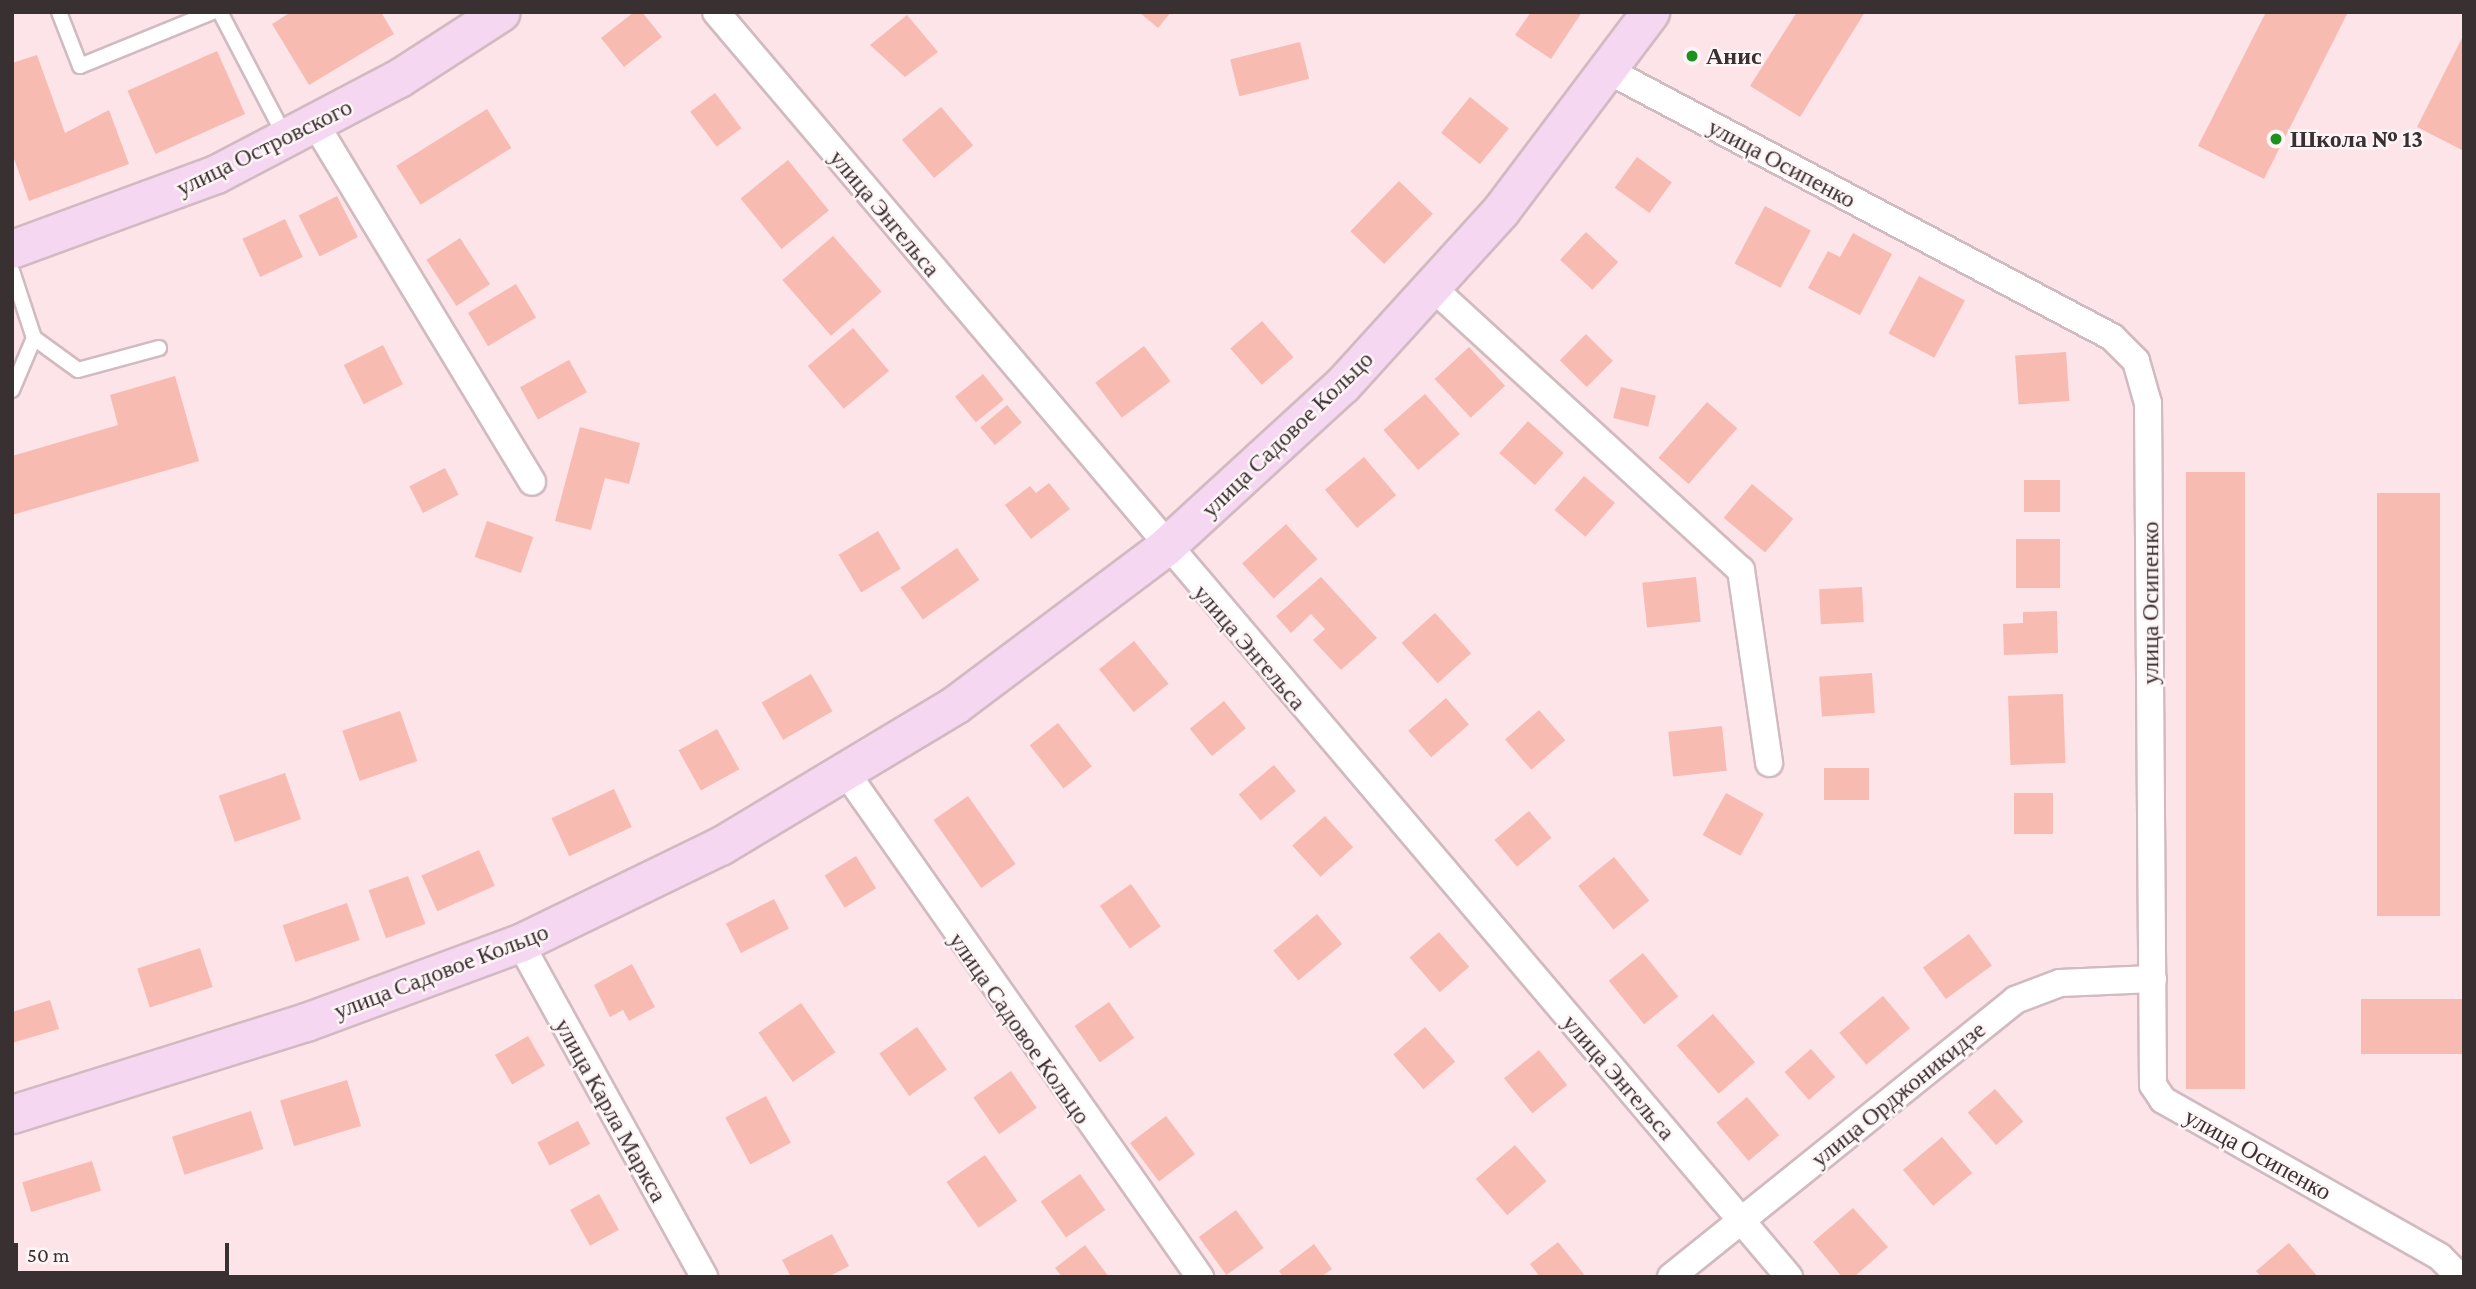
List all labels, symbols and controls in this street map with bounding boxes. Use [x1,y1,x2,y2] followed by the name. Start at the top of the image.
[1706,42,1762,70] place label: Анис
[1684,48,1700,64] marker: Анис
[171,92,357,202] street label: улица Островского
[1703,112,1861,214] street label: улица Осипенко
[2290,125,2423,153] place label: Школа № 13
[2268,131,2284,147] marker: Школа № 13
[823,144,947,282] street label: улица Энгельса
[1195,345,1379,523] street label: улица Садовое Кольцо
[2136,521,2164,685] street label: улица Осипенко
[1188,578,1312,716] street label: улица Энгельса
[330,917,552,1025] street label: улица Садовое Кольцо
[943,927,1097,1129] street label: улица Садовое Кольцо
[1557,1008,1681,1146] street label: улица Энгельса
[549,1013,673,1207] street label: улица Карла Маркса
[1805,1015,1991,1173] street label: улица Орджоникидзе
[2180,1102,2336,1206] street label: улица Осипенко
[18,1230,233,1274] scale bar
[27,1243,70,1267] text: 50 m

